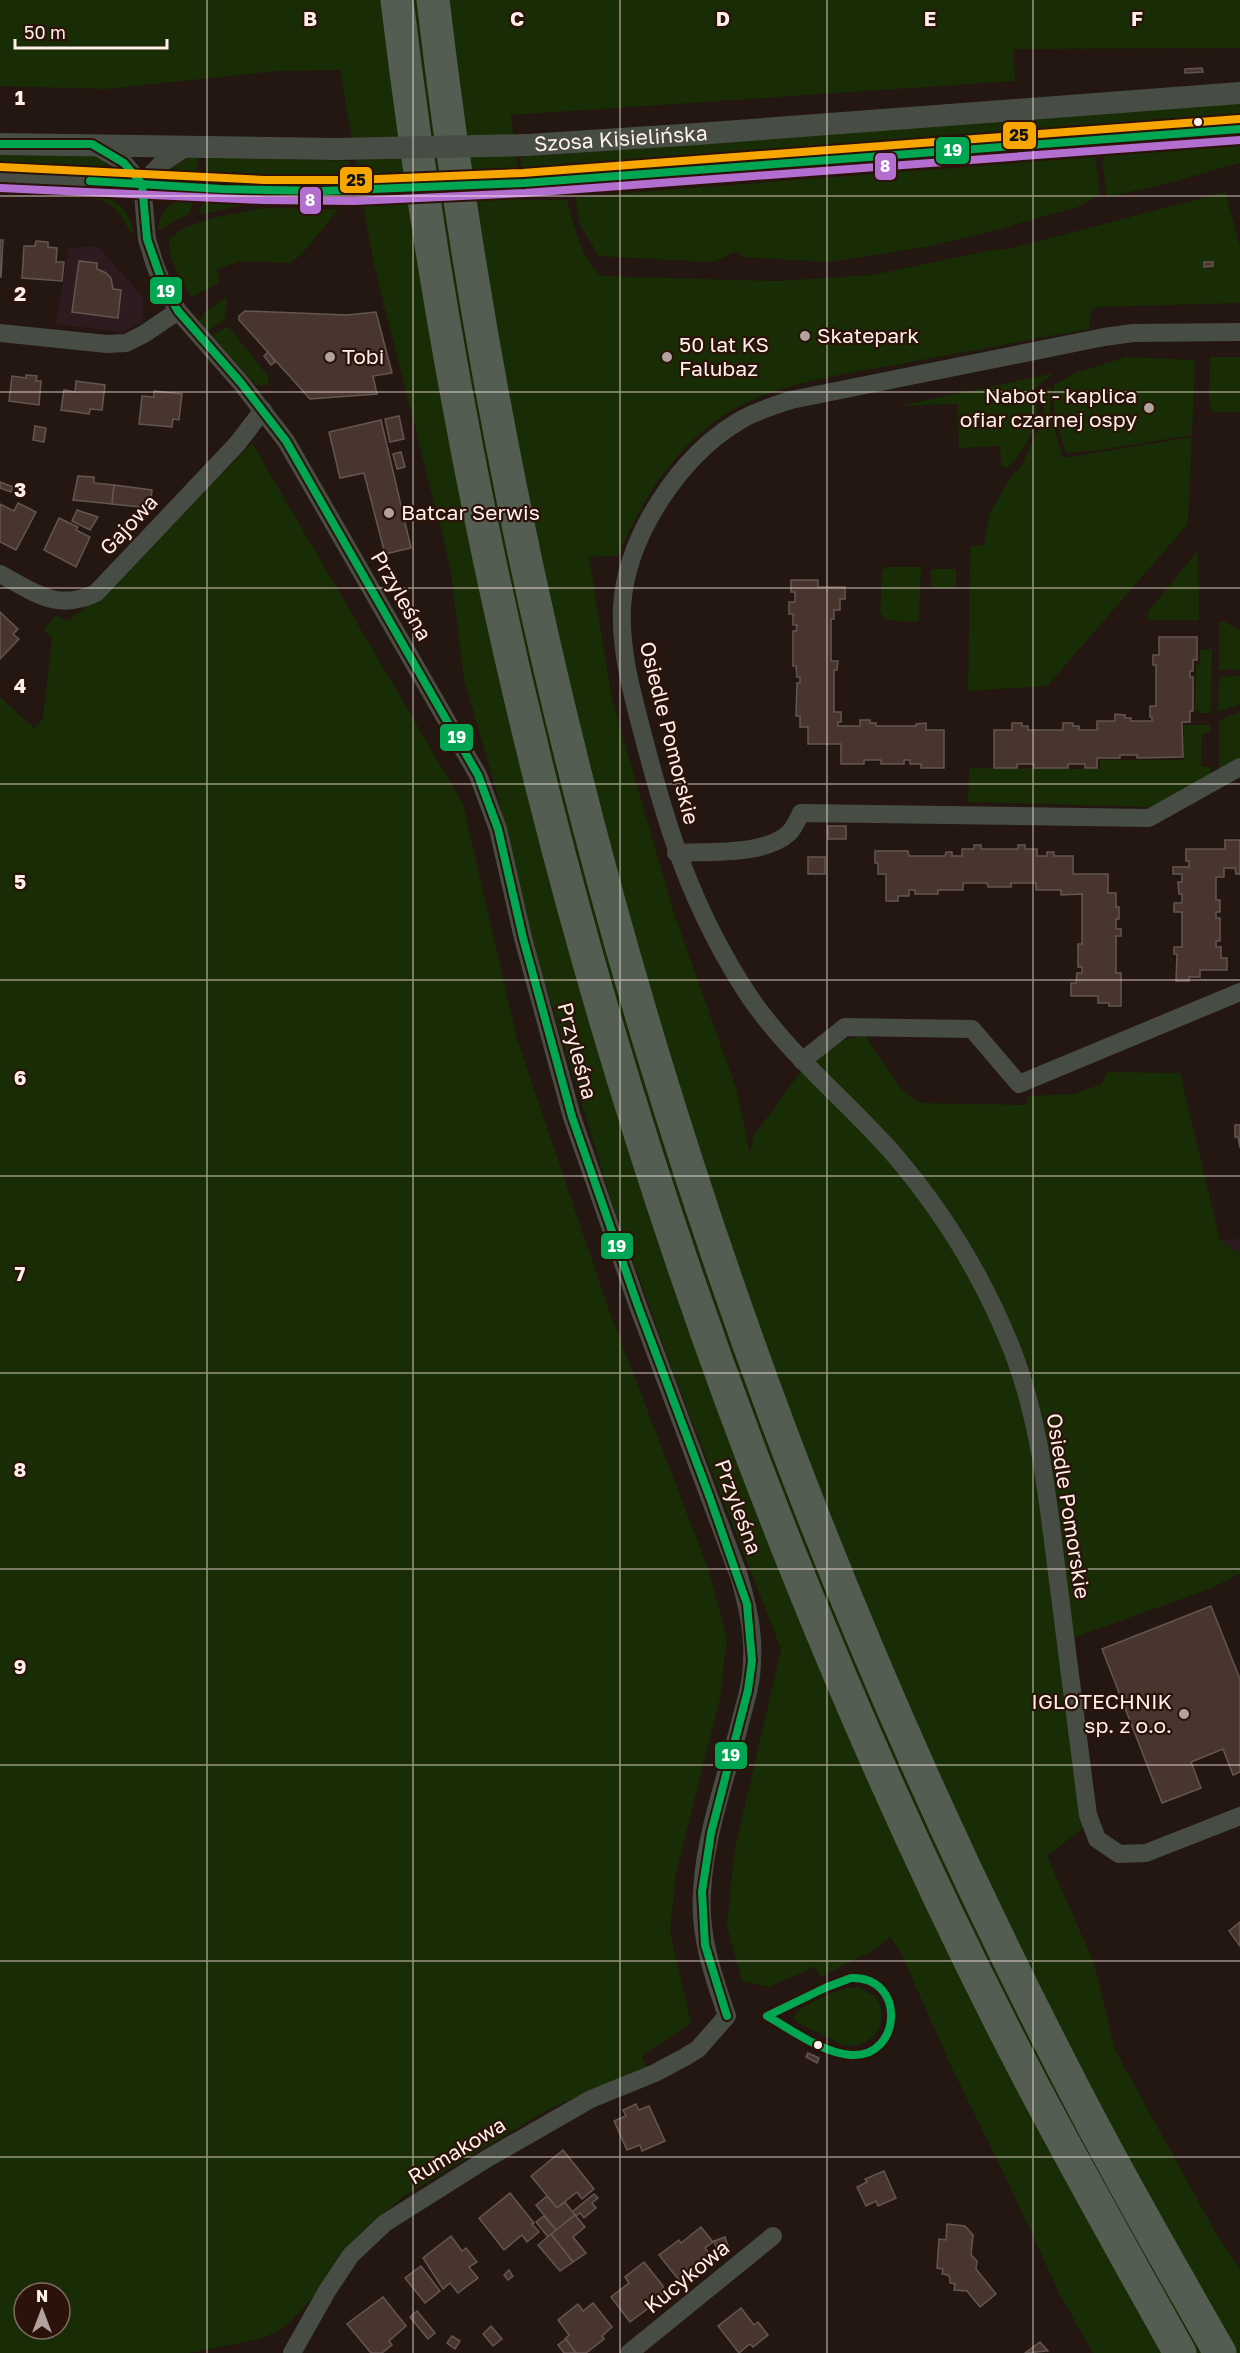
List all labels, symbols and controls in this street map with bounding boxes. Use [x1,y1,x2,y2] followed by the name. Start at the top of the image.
[303,6,317,30] text: B
[510,6,524,30] text: C
[716,6,730,30] text: D
[924,6,936,30] text: E
[1131,6,1143,30] text: F
[15,12,166,50] scale bar
[24,21,66,43] text: 50 m
[15,85,25,109] text: 1
[1192,116,1204,128] unlabelled marker
[533,119,708,157] street label: Szosa Kisielińska
[1002,121,1037,150] line badge: 25
[1009,125,1029,145] text: 25
[935,136,970,165] line badge: 19
[944,140,962,160] text: 19
[874,152,897,181] line badge: 8
[880,156,890,176] text: 8
[339,166,373,194] line badge: 25
[346,170,366,190] text: 25
[299,186,322,215] line badge: 8
[305,190,315,210] text: 8
[149,276,183,305] line badge: 19
[14,281,26,305] text: 2
[157,281,175,301] text: 19
[817,322,919,348] place label: Skatepark
[798,329,812,343] marker: Skatepark
[679,331,769,381] place label: 50 lat KS Falubaz
[342,343,384,369] place label: Tobi
[323,350,337,364] marker: Tobi
[660,350,674,364] marker: 50 lat KS Falubaz
[960,382,1137,432] place label: Nabot - kaplica ofiar czarnej ospy
[1142,401,1156,415] marker: Nabot - kaplica ofiar czarnej ospy
[14,477,26,501] text: 3
[94,489,163,560] street label: Gajowa
[401,499,540,525] place label: Batcar Serwis
[382,506,396,520] marker: Batcar Serwis
[366,546,438,645] street label: Przyleśna
[635,639,705,827] street label: Osiedle Pomorskie
[14,673,26,697] text: 4
[439,723,474,752] line badge: 19
[448,727,466,747] text: 19
[14,869,26,893] text: 5
[553,999,603,1102] street label: Przyleśna
[14,1065,26,1089] text: 6
[600,1232,634,1260] line badge: 19
[608,1236,626,1256] text: 19
[15,1261,26,1285] text: 7
[1041,1411,1097,1601] street label: Osiedle Pomorskie
[710,1455,768,1558] street label: Przyleśna
[14,1457,26,1481] text: 8
[14,1654,26,1678] text: 9
[1031,1688,1172,1738] place label: IGLOTECHNIK sp. z o.o.
[1177,1707,1191,1721] marker: IGLOTECHNIK sp. z o.o.
[714,1741,748,1770] line badge: 19
[722,1745,740,1765] text: 19
[812,2039,824,2051] unlabelled marker
[403,2111,510,2189] street label: Rumakowa
[639,2234,734,2318] street label: Kucykowa
[12,2281,72,2341] north arrow
[36,2286,48,2306] text: N

